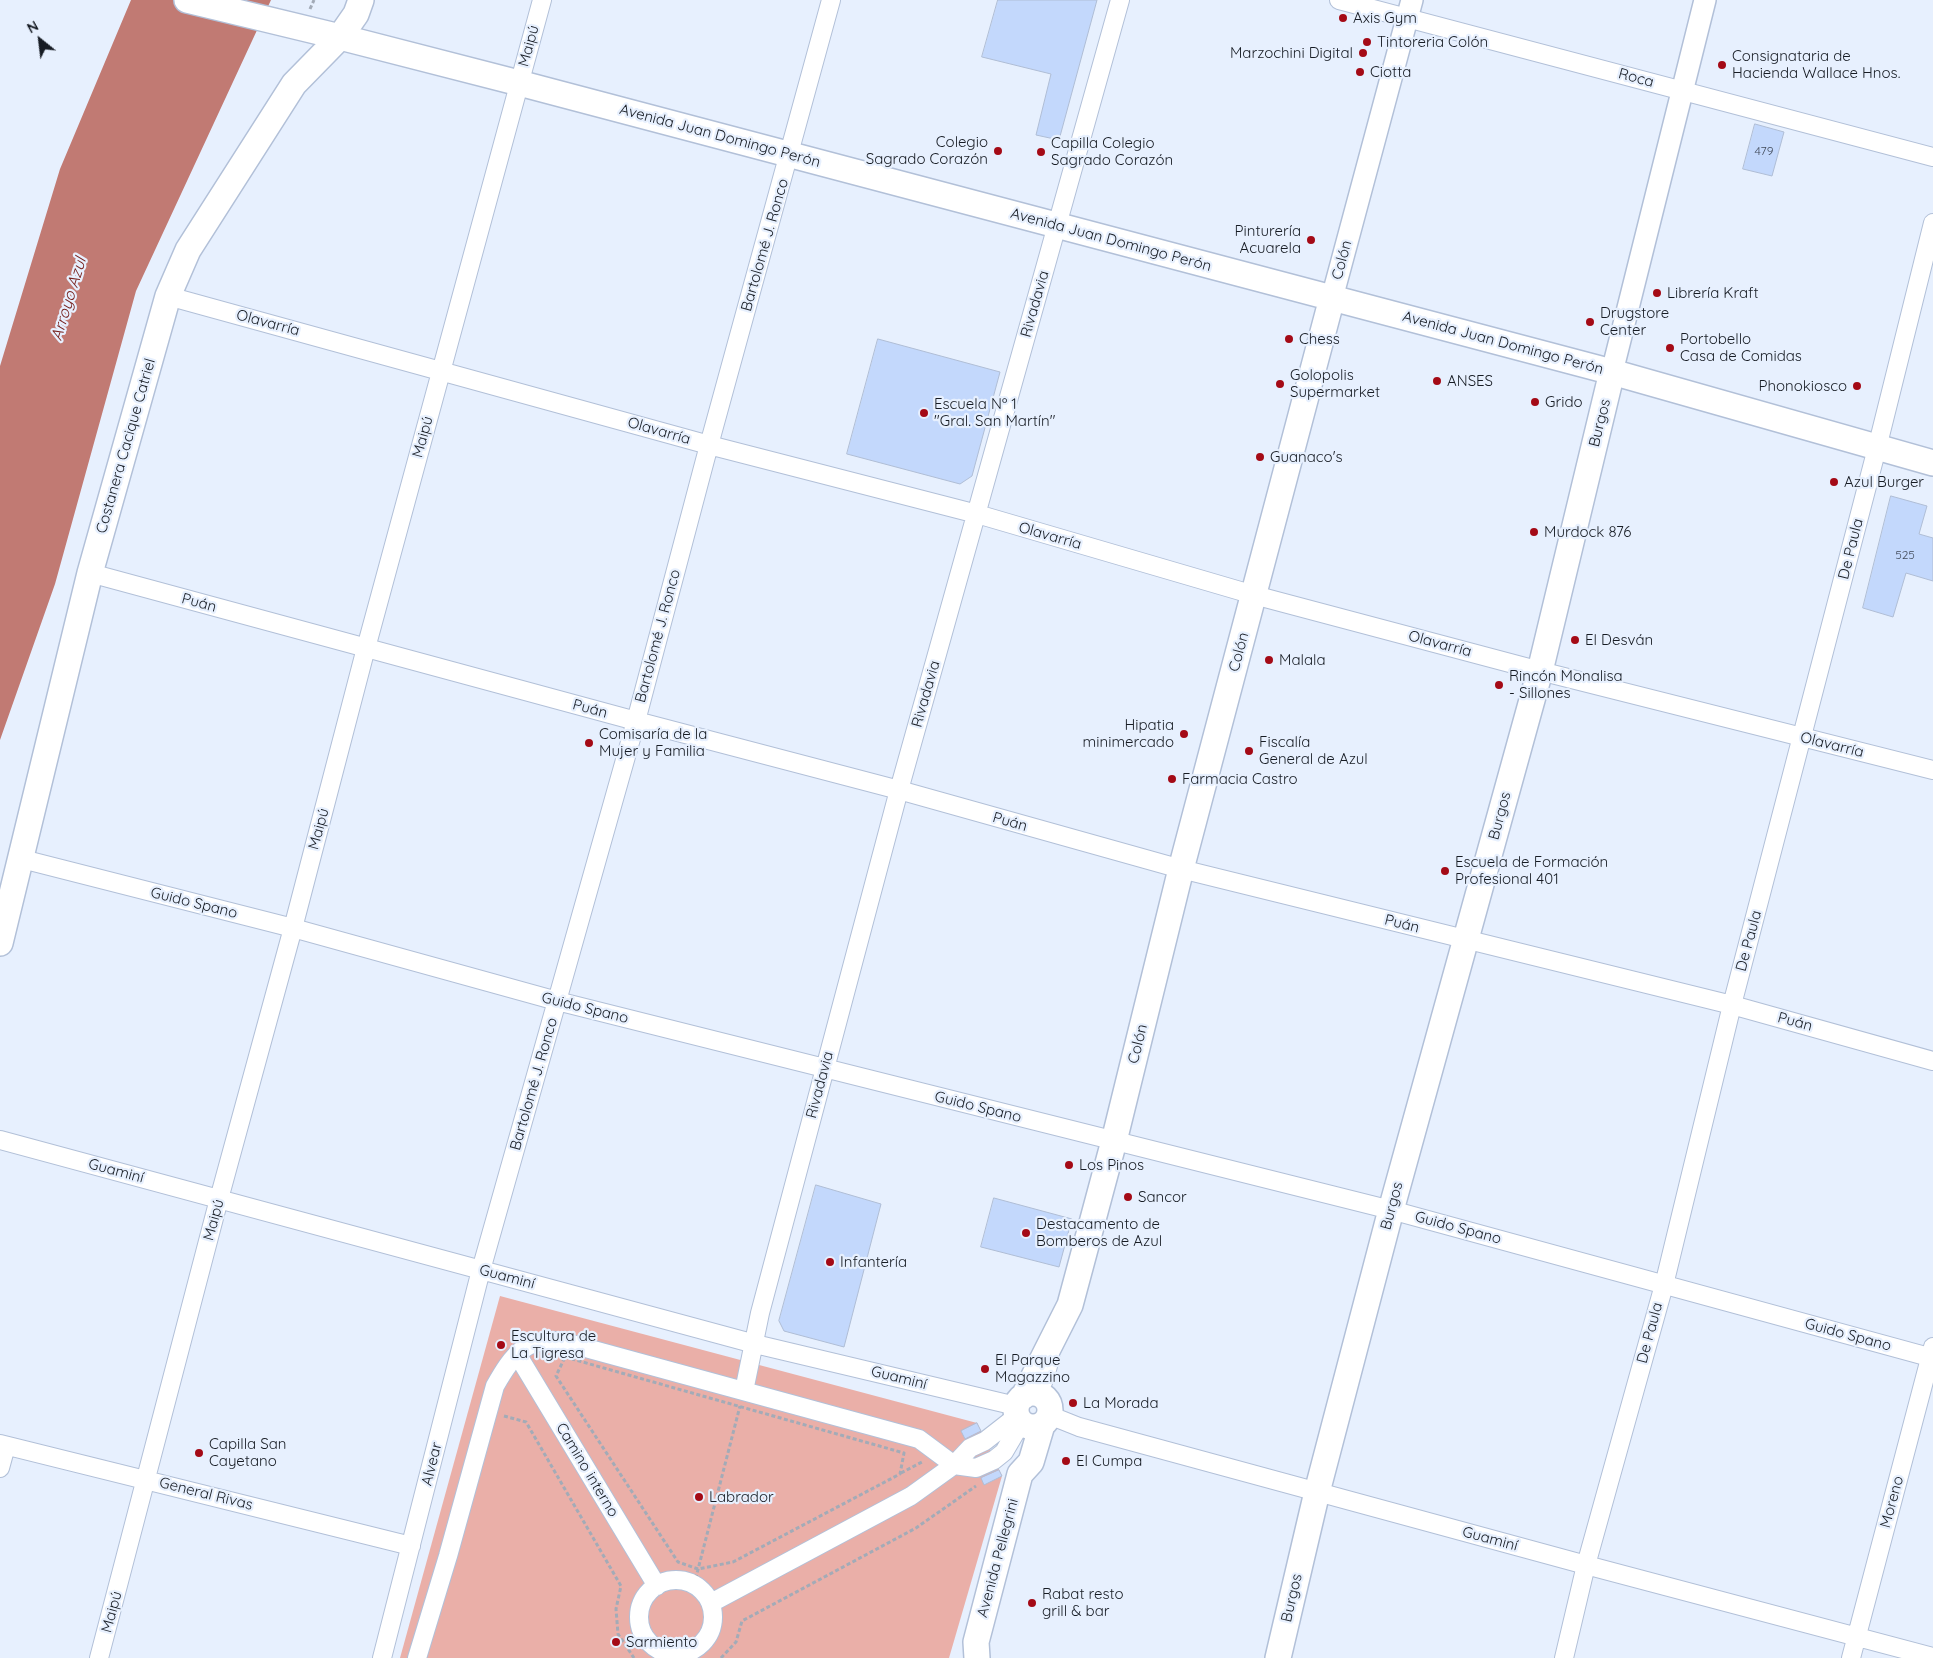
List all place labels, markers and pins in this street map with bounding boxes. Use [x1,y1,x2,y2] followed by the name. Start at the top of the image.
[1353,9,1417,27] place label: Axis Gym
[1337,12,1349,24] marker: Axis Gym
[1377,33,1488,51] place label: Tintoreria Colón
[1361,36,1373,48] marker: Tintoreria Colón
[1230,44,1353,62] place label: Marzochini Digital
[1357,47,1369,59] marker: Marzochini Digital
[1732,47,1900,82] place label: Consignataria de Hacienda Wallace Hnos.
[1716,59,1728,71] marker: Consignataria de Hacienda Wallace Hnos.
[1370,63,1411,81] place label: Ciotta
[1354,66,1366,78] marker: Ciotta
[866,133,988,168] place label: Colegio Sagrado Corazón
[1051,134,1173,169] place label: Capilla Colegio Sagrado Corazón
[992,145,1004,157] marker: Colegio Sagrado Corazón
[1035,146,1047,158] marker: Capilla Colegio Sagrado Corazón
[1235,222,1301,257] place label: Pinturería Acuarela
[1305,234,1317,246] marker: Pinturería Acuarela
[1667,284,1759,302] place label: Librería Kraft
[1651,287,1663,299] marker: Librería Kraft
[1600,304,1669,339] place label: Drugstore Center
[1584,316,1596,328] marker: Drugstore Center
[1299,330,1340,348] place label: Chess
[1680,330,1802,365] place label: Portobello Casa de Comidas
[1283,333,1295,345] marker: Chess
[1664,342,1676,354] marker: Portobello Casa de Comidas
[1290,366,1380,401] place label: Golopolis Supermarket
[1447,372,1493,390] place label: ANSES
[1431,375,1443,387] marker: ANSES
[1759,377,1847,395] place label: Phonokiosco
[1274,378,1286,390] marker: Golopolis Supermarket
[1851,380,1863,392] marker: Phonokiosco
[1545,393,1583,411] place label: Grido
[934,395,1055,430] place label: Escuela Nº 1 "Gral. San Martín"
[1529,396,1541,408] marker: Grido
[918,407,930,419] marker: Escuela Nº 1 "Gral. San Martín"
[1270,448,1343,466] place label: Guanaco's
[1254,451,1266,463] marker: Guanaco's
[1844,473,1924,491] place label: Azul Burger
[1828,476,1840,488] marker: Azul Burger
[1544,523,1631,541] place label: Murdock 876
[1528,526,1540,538] marker: Murdock 876
[1585,631,1653,649] place label: El Desván
[1569,634,1581,646] marker: El Desván
[1279,651,1326,669] place label: Malala
[1263,654,1275,666] marker: Malala
[1509,667,1623,702] place label: Rincón Monalisa - Sillones
[1493,679,1505,691] marker: Rincón Monalisa - Sillones
[1083,716,1174,751] place label: Hipatia minimercado
[599,725,707,760] place label: Comisaría de la Mujer y Familia
[1178,728,1190,740] marker: Hipatia minimercado
[1259,733,1368,768] place label: Fiscalía General de Azul
[583,737,595,749] marker: Comisaría de la Mujer y Familia
[1243,745,1255,757] marker: Fiscalía General de Azul
[1182,770,1297,788] place label: Farmacia Castro
[1166,773,1178,785] marker: Farmacia Castro
[1455,853,1608,888] place label: Escuela de Formación Profesional 401
[1439,865,1451,877] marker: Escuela de Formación Profesional 401
[1079,1156,1144,1174] place label: Los Pinos
[1063,1159,1075,1171] marker: Los Pinos
[1138,1188,1187,1206] place label: Sancor
[1122,1191,1134,1203] marker: Sancor
[1036,1215,1162,1250] place label: Destacamento de Bomberos de Azul
[1020,1227,1032,1239] marker: Destacamento de Bomberos de Azul
[840,1253,907,1271] place label: Infantería
[824,1256,836,1268] marker: Infantería
[511,1327,596,1362] place label: Escultura de La Tigresa
[495,1339,507,1351] marker: Escultura de La Tigresa
[995,1351,1070,1386] place label: El Parque Magazzino
[979,1363,991,1375] marker: El Parque Magazzino
[1083,1394,1158,1412] place label: La Morada
[1067,1397,1079,1409] marker: La Morada
[209,1435,286,1470] place label: Capilla San Cayetano
[193,1447,205,1459] marker: Capilla San Cayetano
[1076,1452,1142,1470] place label: El Cumpa
[1060,1455,1072,1467] marker: El Cumpa
[709,1488,774,1506] place label: Labrador
[693,1491,705,1503] marker: Labrador
[1042,1585,1124,1620] place label: Rabat resto grill & bar
[1026,1597,1038,1609] marker: Rabat resto grill & bar
[626,1633,697,1651] place label: Sarmiento
[610,1636,622,1648] marker: Sarmiento

